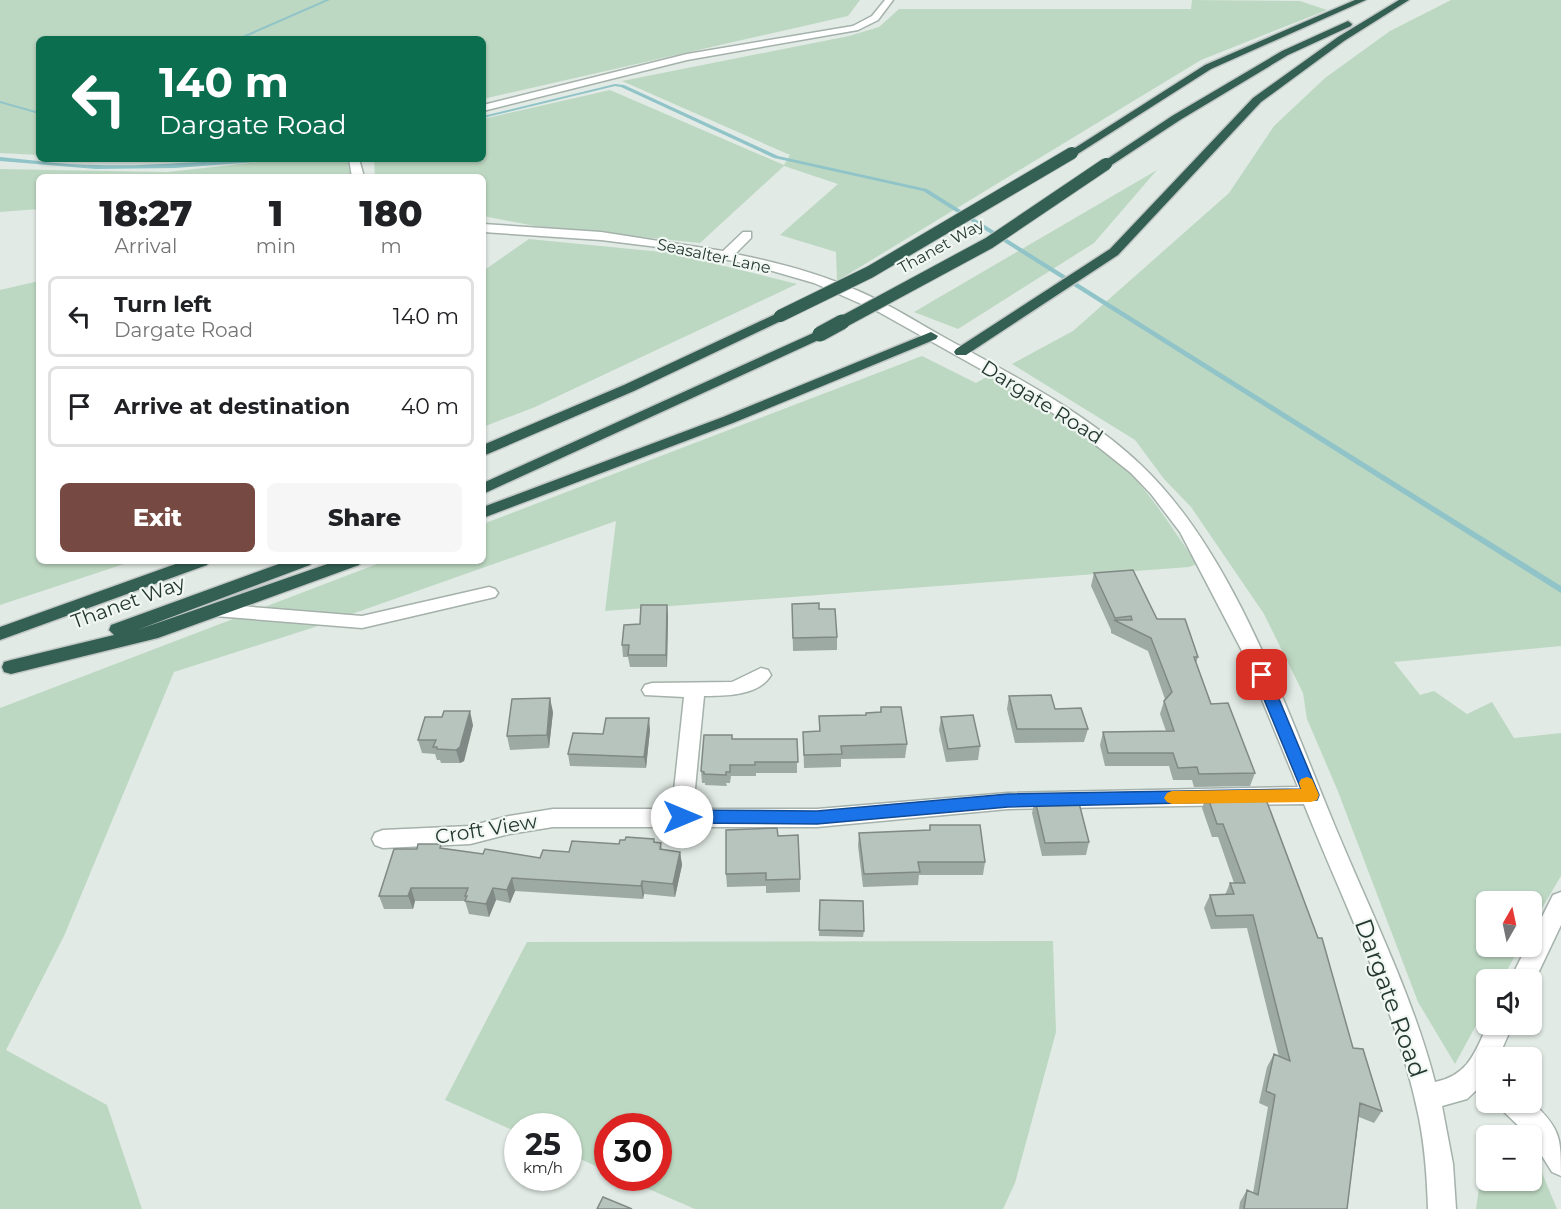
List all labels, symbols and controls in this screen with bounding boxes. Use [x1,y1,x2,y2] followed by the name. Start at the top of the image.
[159,56,289,108] text: 140 m
[60,60,138,138] icon: left
[159,108,347,141] text: Dargate Road
[99,191,193,235] text: 18:27
[269,191,283,235] text: 1
[359,191,423,235] text: 180
[895,214,988,277] street label: Thanet Way
[114,234,177,258] text: Arrival
[256,234,296,258] text: min
[380,234,402,258] text: m
[655,235,773,277] street label: Seasalter Lane
[114,291,212,318] text: Turn left
[63,300,96,333] icon: left
[393,303,459,330] text: 140 m
[114,318,253,342] text: Dargate Road
[977,355,1107,449] street label: Dargate Road
[63,390,96,423] icon: arrive
[114,393,350,420] text: Arrive at destination
[401,393,459,420] text: 40 m
[60,483,255,552] button: Exit
[267,483,462,552] button: Share
[68,570,188,634] street label: Thanet Way
[1236,649,1287,700] pin
[1245,658,1278,691] icon: arrive
[650,785,714,849] position arrow
[433,809,539,849] street label: Croft View
[1476,891,1542,957] north arrow
[1476,891,1542,1191] map controls
[1349,915,1433,1081] street label: Dargate Road
[1476,969,1542,1035] button: sound
[1476,1047,1542,1113] button: +
[594,1113,672,1191] speed limit sign: 30
[1476,1125,1542,1191] button: −
[525,1126,561,1163] text: 25
[523,1158,563,1177] text: km/h

